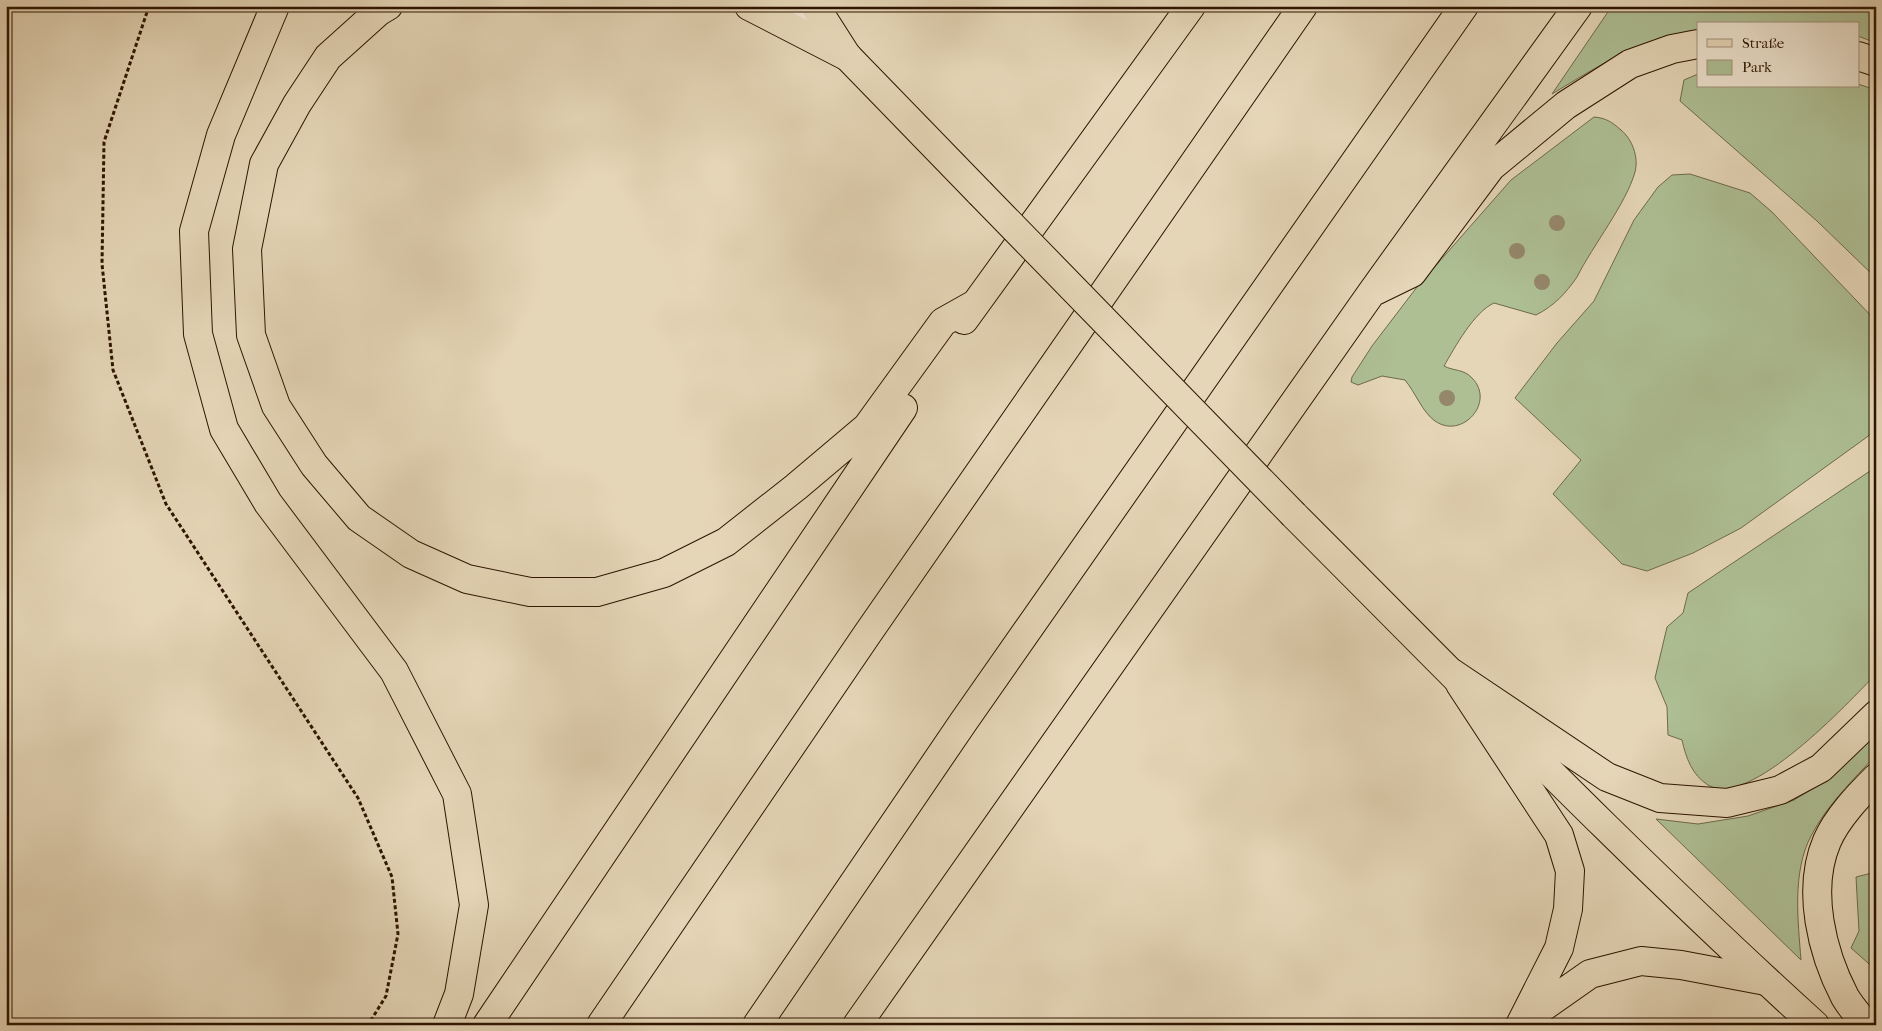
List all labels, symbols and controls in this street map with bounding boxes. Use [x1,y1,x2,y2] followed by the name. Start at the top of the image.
[1697,22,1860,88] legend
[1742,34,1785,52] text: Straße
[1742,58,1772,76] text: Park

